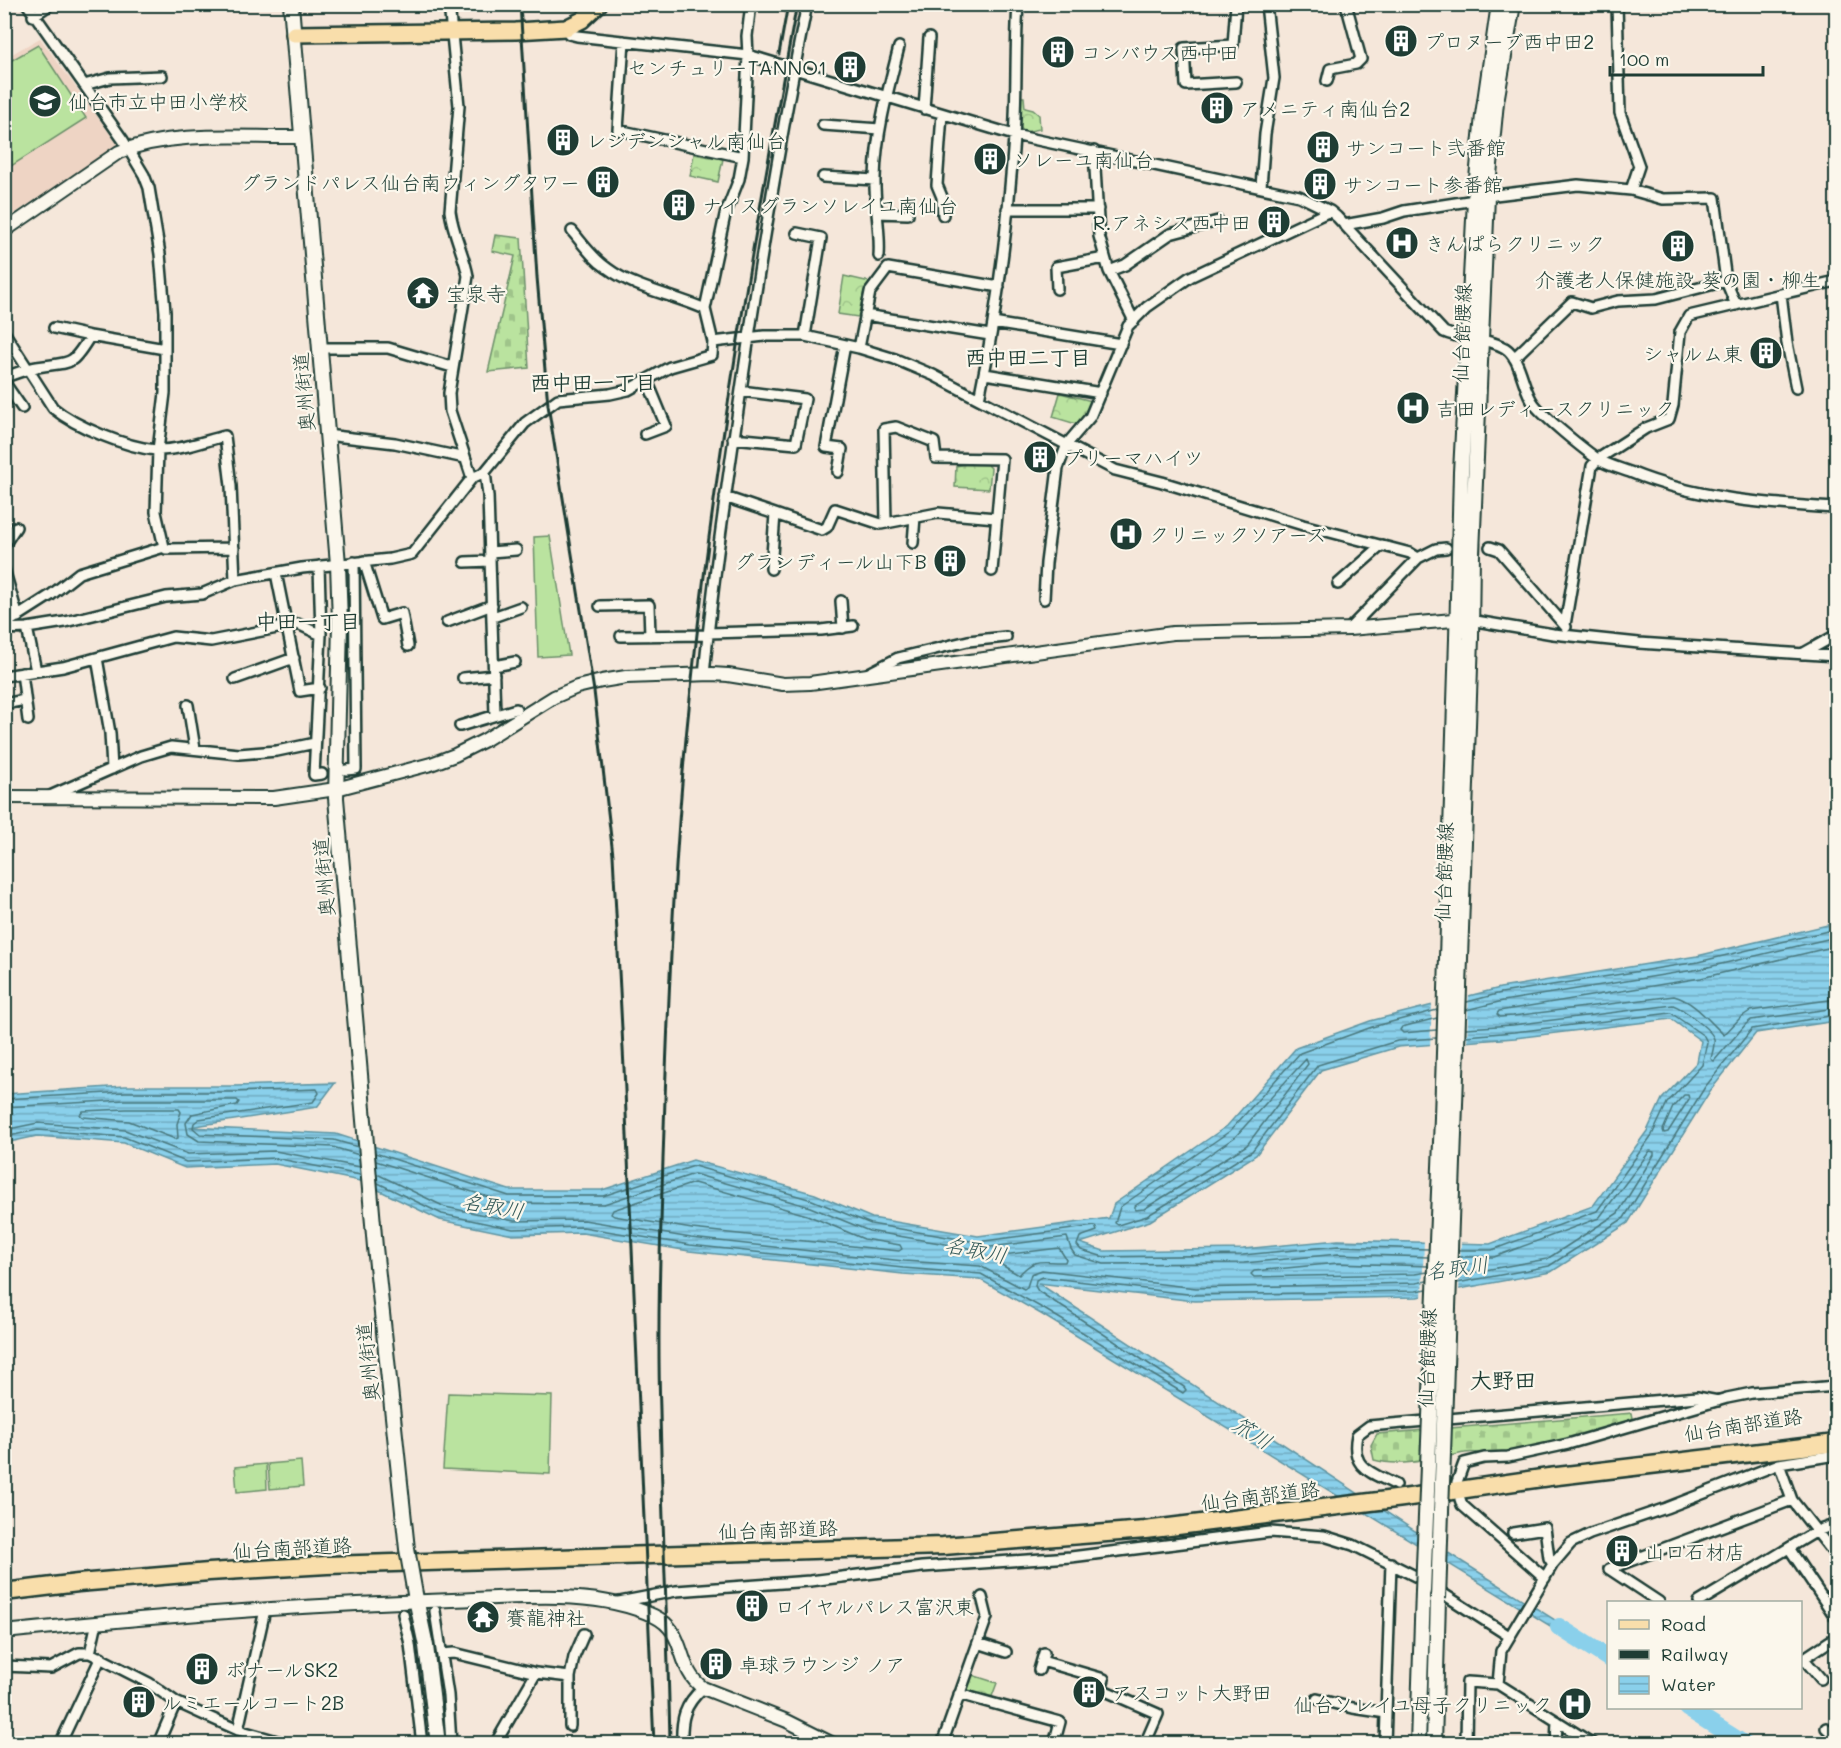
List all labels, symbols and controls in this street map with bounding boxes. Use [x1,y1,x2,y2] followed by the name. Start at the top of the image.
[1383,23,1419,59] building icon: プロヌーブ西中田2
[1424,28,1594,54] place label: プロヌーブ西中田2
[1040,34,1076,70] building icon: コンバウス西中田
[1081,39,1239,65] place label: コンバウス西中田
[1610,39,1763,77] scale bar
[1619,47,1669,71] text: 100 m
[832,49,868,85] building icon: センチュリーTANNO1
[627,54,827,80] place label: センチュリーTANNO1
[27,83,63,119] school or university icon: 仙台市立中田小学校
[68,88,248,114] place label: 仙台市立中田小学校
[1199,90,1235,126] building icon: アメニティ南仙台2
[1240,95,1410,121] place label: アメニティ南仙台2
[545,122,581,158] building icon: レジデンシャル南仙台
[586,127,786,153] place label: レジデンシャル南仙台
[1305,129,1341,165] building icon: サンコート弐番館
[1346,134,1506,160] place label: サンコート弐番館
[972,141,1008,177] building icon: ソレーユ南仙台
[1013,146,1154,172] place label: ソレーユ南仙台
[585,164,621,200] building icon: グランドパレス仙台南ウィングタワー
[1302,166,1338,202] building icon: サンコート参番館
[241,169,580,195] place label: グランドパレス仙台南ウィングタワー
[1343,171,1503,197] place label: サンコート参番館
[661,187,697,223] building icon: ナイスグランソレイユ南仙台
[702,192,958,218] place label: ナイスグランソレイユ南仙台
[1256,204,1292,240] building icon: R.アネシス西中田
[1093,209,1251,235] place label: R.アネシス西中田
[1384,225,1420,261] hospital icon: きんぱらクリニック
[1660,228,1696,264] building icon: 介護老人保健施設 葵の園・柳生
[1425,230,1605,256] place label: きんぱらクリニック
[1535,266,1821,292] place label: 介護老人保健施設 葵の園・柳生
[405,275,441,311] temple icon: 宝泉寺
[446,280,506,306] place label: 宝泉寺
[1446,283,1476,383] street label: 仙台館腰線
[1748,335,1784,371] building icon: シャルム東
[1643,340,1743,366] place label: シャルム東
[965,343,1091,370] district label: 西中田二丁目
[287,351,319,433] street label: 奥州街道
[530,368,656,395] district label: 西中田一丁目
[1395,390,1431,426] hospital icon: 吉田レディースクリニック
[1436,395,1675,421] place label: 吉田レディースクリニック
[1022,439,1058,475] building icon: プリーマハイツ
[1063,444,1203,470] place label: プリーマハイツ
[1108,516,1144,552] hospital icon: クリニックソアーズ
[1149,521,1327,547] place label: クリニックソアーズ
[932,543,968,579] building icon: グランディール山下B
[735,548,927,574] place label: グランディール山下B
[256,607,361,634] district label: 中田一丁目
[1428,822,1458,922] street label: 仙台館腰線
[307,836,339,918] street label: 奥州街道
[460,1186,526,1224] water label: 名取川
[943,1230,1009,1268] water label: 名取川
[1424,1250,1490,1284] water label: 名取川
[1411,1308,1441,1408] street label: 仙台館腰線
[350,1321,384,1403] street label: 奥州街道
[1470,1365,1536,1394] district label: 大野田
[1682,1402,1804,1446] street label: 仙台南部道路
[1228,1409,1278,1455] water label: 笊川
[1199,1475,1321,1515] street label: 仙台南部道路
[718,1514,838,1544] street label: 仙台南部道路
[231,1531,353,1563] street label: 仙台南部道路
[1604,1533,1640,1569] building icon: 山口石材店
[1645,1538,1745,1564] place label: 山口石材店
[734,1588,770,1624] building icon: ロイヤルパレス富沢東
[775,1593,975,1619] place label: ロイヤルパレス富沢東
[465,1599,501,1635] temple icon: 賽龍神社
[1607,1601,1802,1709] legend
[506,1604,586,1630] place label: 賽龍神社
[1661,1612,1706,1636] text: Road
[1661,1642,1728,1666] text: Railway
[698,1646,734,1682] building icon: 卓球ラウンジ ノア
[184,1651,220,1687] building icon: ボナールSK2
[739,1651,905,1677] place label: 卓球ラウンジ ノア
[225,1656,338,1682] place label: ボナールSK2
[1661,1672,1716,1696] text: Water
[1071,1674,1107,1710] building icon: アスコット大野田
[1112,1679,1272,1705] place label: アスコット大野田
[121,1684,157,1720] building icon: ルミエールコート2B
[1557,1686,1593,1722] hospital icon: 仙台ソレイユ母子クリニック
[162,1689,344,1715] place label: ルミエールコート2B
[1294,1691,1552,1717] place label: 仙台ソレイユ母子クリニック

